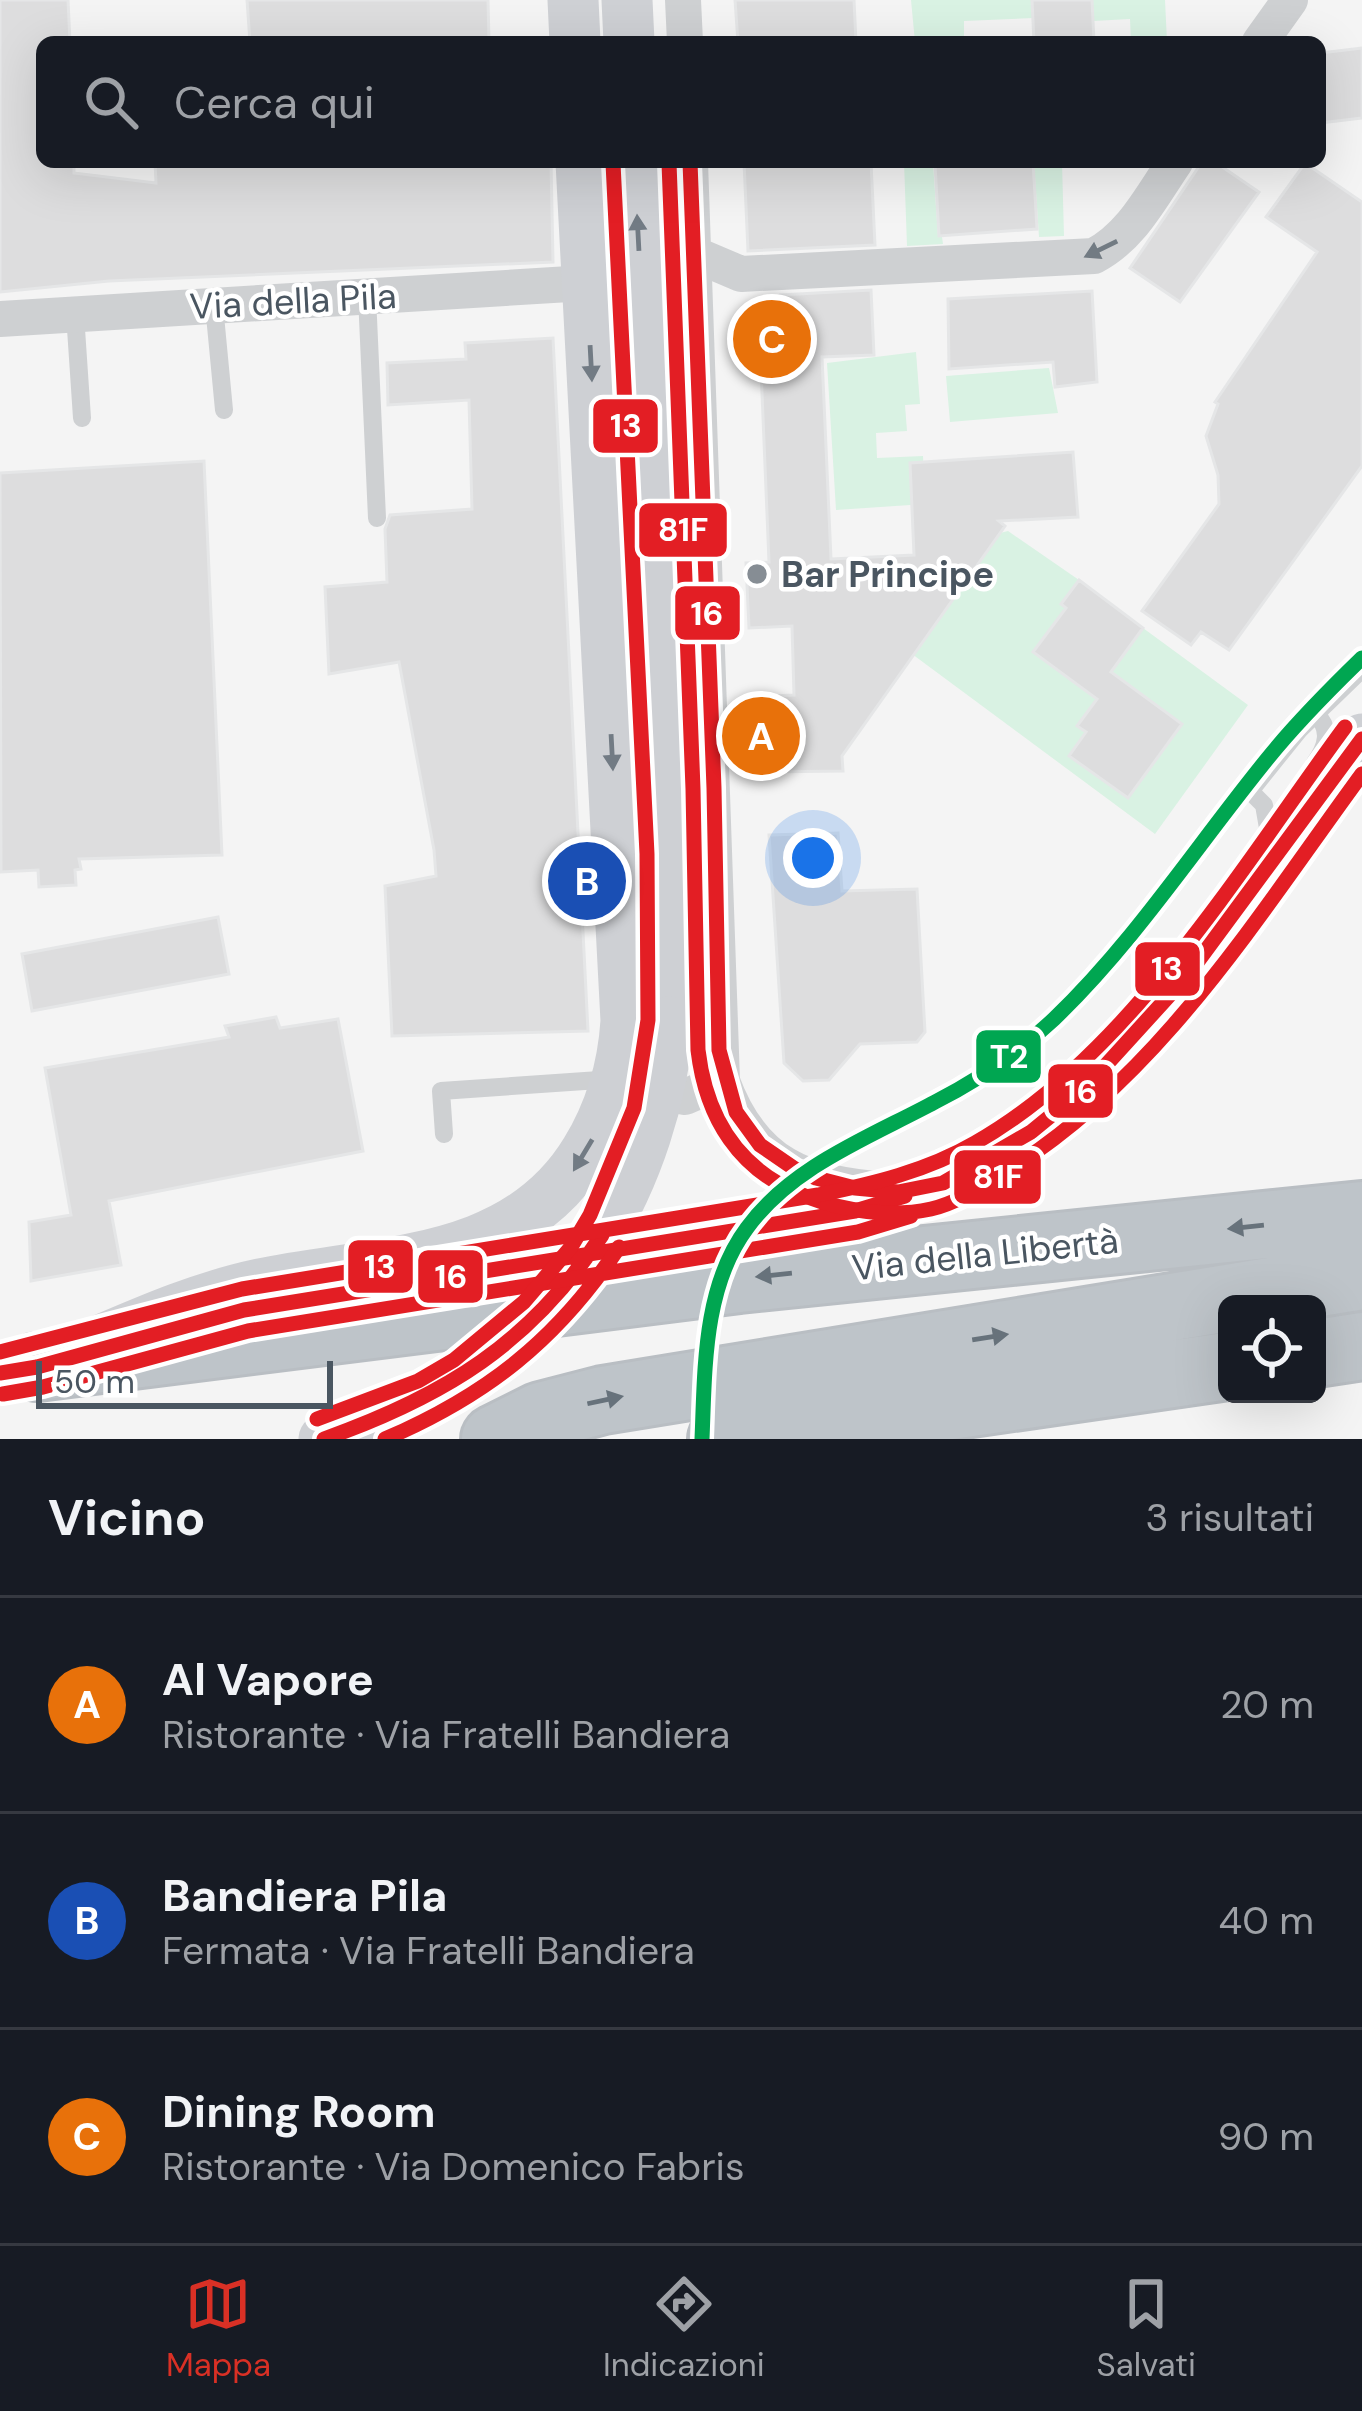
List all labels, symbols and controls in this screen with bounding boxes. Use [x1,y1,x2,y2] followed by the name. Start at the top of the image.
[36,36,1326,168] search box
[78,69,144,135] icon: search
[174,73,375,132] text: Cerca qui
[628,213,647,251] one-way arrow
[1083,239,1118,259] one-way arrow
[188,272,398,330] street label: Via della Pila
[733,294,811,384] pin: C
[581,345,600,382] one-way arrow
[591,397,660,455] line badge: 13
[610,404,642,447] text: 13
[637,501,729,559] line badge: 81F
[658,508,708,551] text: 81F
[781,551,994,598] place label: Bar Principe
[744,561,770,587] marker: Bar Principe
[673,584,742,642] line badge: 16
[691,592,723,635] text: 16
[722,691,800,781] pin: A
[603,734,622,772] one-way arrow
[783,828,843,888] your location
[548,836,626,926] pin: B
[1133,940,1202,998] line badge: 13
[1151,947,1183,990] text: 13
[974,1028,1043,1085] line badge: T2
[990,1035,1028,1078] text: T2
[1046,1062,1115,1120] line badge: 16
[1065,1070,1097,1113] text: 16
[573,1138,594,1172] one-way arrow
[952,1148,1043,1206] line badge: 81F
[973,1155,1023,1198] text: 81F
[849,1217,1121,1291] street label: Via della Libertà
[1226,1218,1264,1237] one-way arrow
[346,1238,415,1295] line badge: 13
[364,1245,396,1288] text: 13
[416,1248,485,1305] line badge: 16
[435,1255,467,1298] text: 16
[755,1266,792,1285] one-way arrow
[1218,1295,1326,1403] map controls
[1218,1295,1326,1403] button: locate
[971,1327,1009,1345] one-way arrow
[36,1355,333,1408] scale bar
[54,1360,135,1403] text: 50 m
[586,1390,624,1409] one-way arrow
[48,1484,206,1551] text: Vicino
[1146,1492,1314,1543] text: 3 risultati
[162,1650,374,1709] text: Al Vapore
[73,1679,101,1730] text: A
[1220,1679,1314,1730] text: 20 m
[162,1709,730,1760] text: Ristorante · Via Fratelli Bandiera
[162,1866,447,1925] text: Bandiera Pila
[75,1895,99,1946] text: B
[1219,1895,1314,1946] text: 40 m
[162,1925,695,1976] text: Fermata · Via Fratelli Bandiera
[162,2082,436,2141] text: Dining Room
[73,2111,101,2162] text: C
[1218,2111,1314,2162] text: 90 m
[162,2141,745,2192] text: Ristorante · Via Domenico Fabris
[166,2271,271,2386] tab: Mappa
[603,2271,765,2386] tab: Indicazioni
[1097,2271,1196,2386] tab: Salvati

